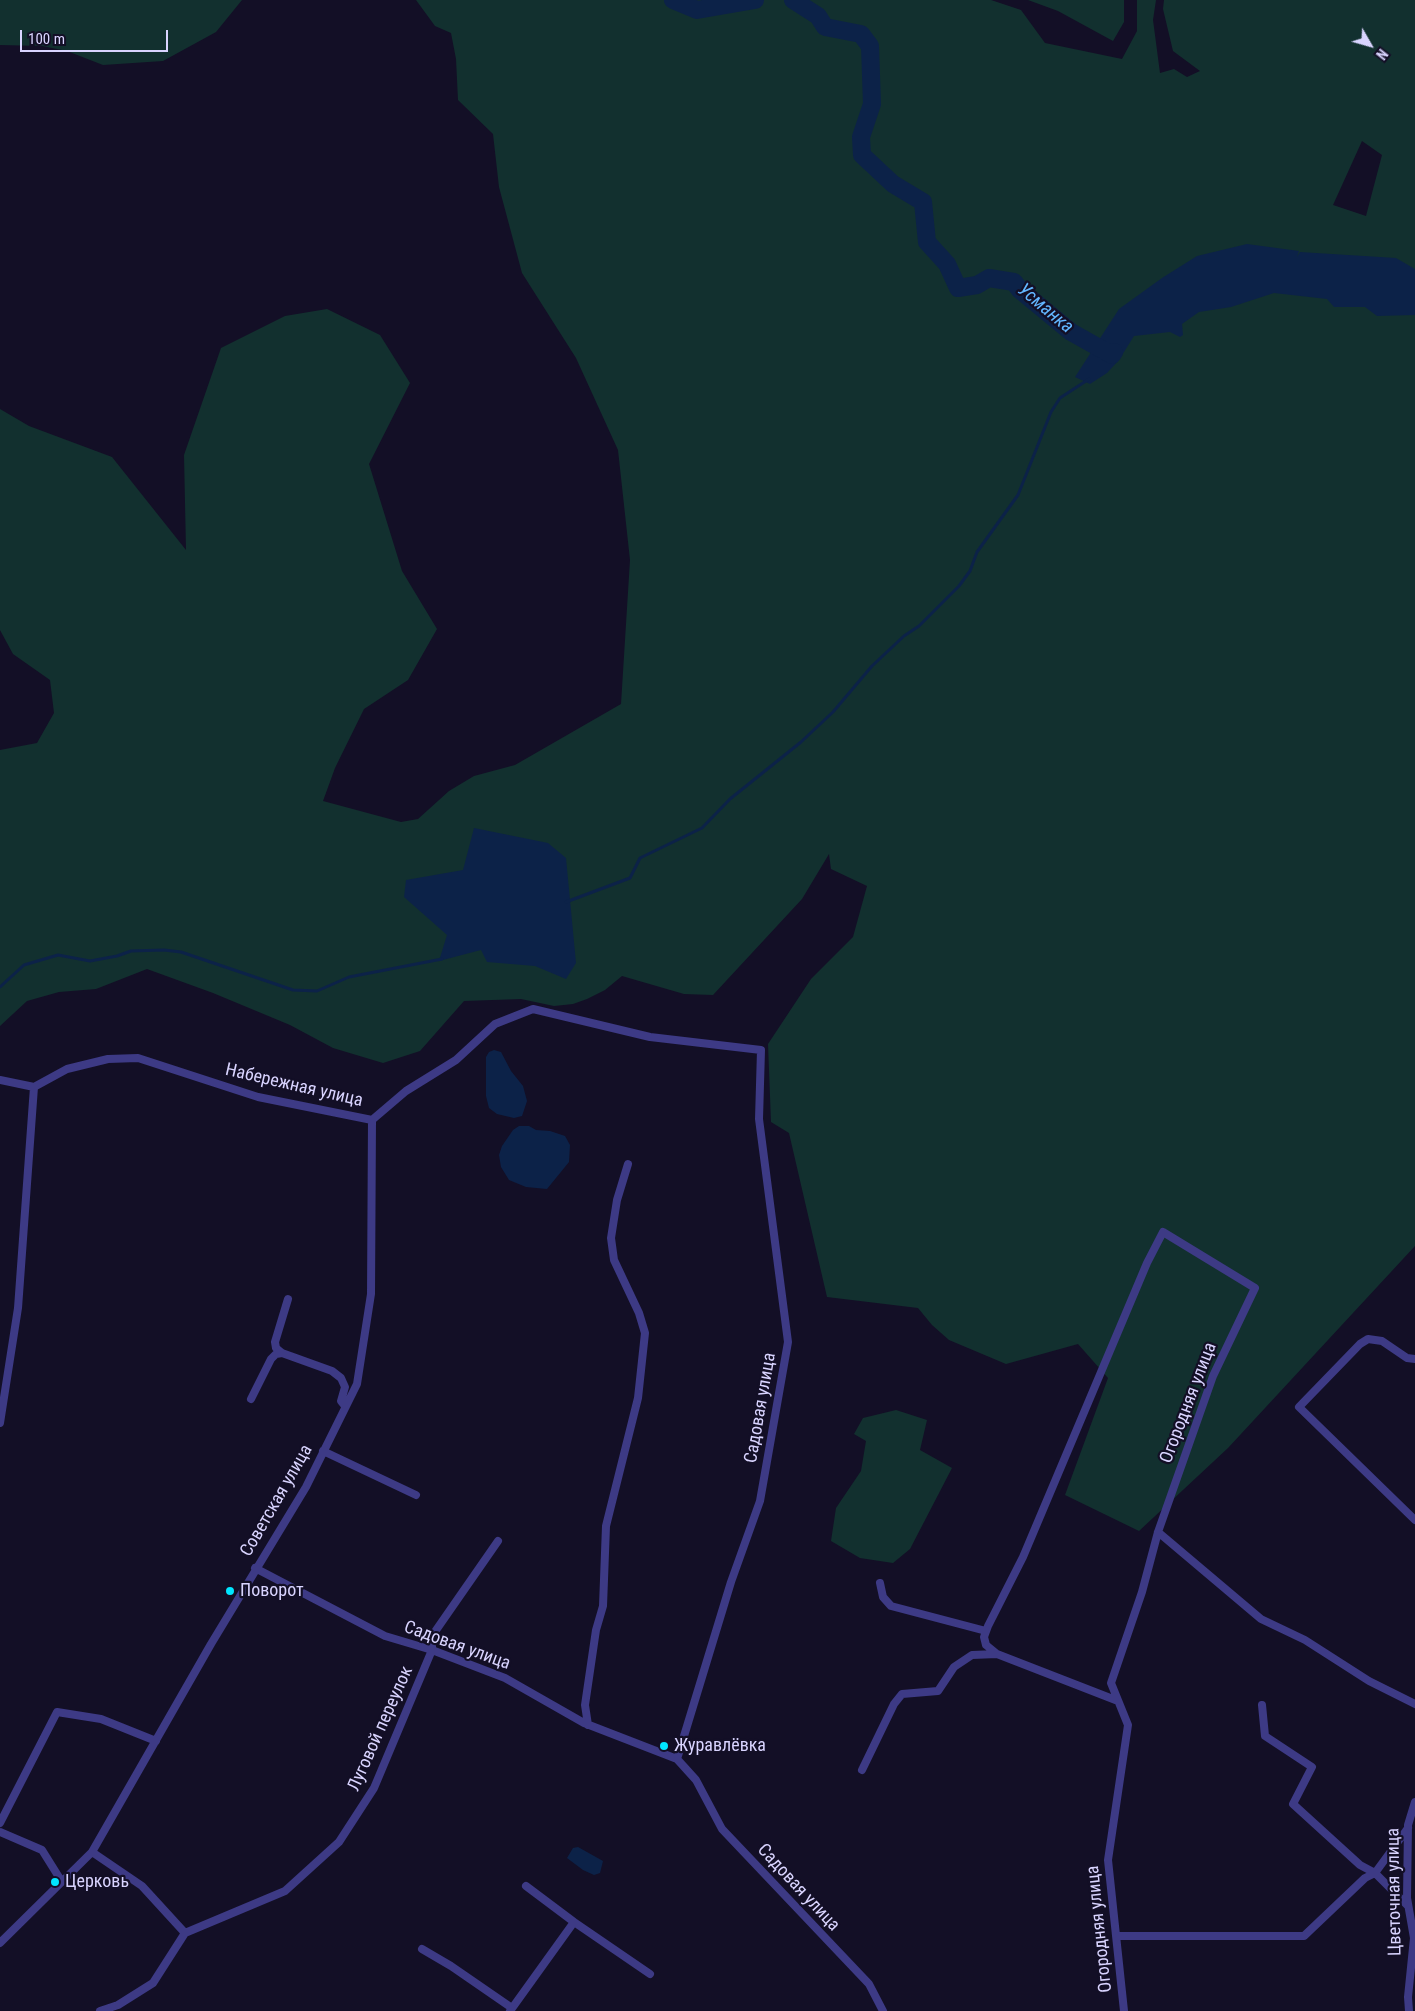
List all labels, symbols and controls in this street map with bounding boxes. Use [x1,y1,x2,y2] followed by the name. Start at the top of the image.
[22,20,170,52] scale bar
[1345,20,1395,70] north arrow
[28,30,65,48] text: 100 m
[1373,46,1391,63] text: N
[1012,279,1078,339] water label: Усманка
[223,1060,365,1112] street label: Набережная улица
[1156,1340,1222,1466] street label: Огородняя улица
[741,1351,781,1465] street label: Садовая улица
[236,1441,318,1561] street label: Советская улица
[240,1580,304,1602] place label: Поворот
[224,1585,236,1597] marker: Поворот
[401,1617,513,1675] street label: Садовая улица
[344,1663,418,1795] street label: Луговой переулок
[674,1735,766,1757] place label: Журавлёвка
[658,1740,670,1752] marker: Журавлёвка
[1383,1828,1407,1956] street label: Цветочная улица
[752,1840,844,1936] street label: Садовая улица
[1083,1864,1117,1994] street label: Огородняя улица
[65,1871,129,1893] place label: Церковь
[49,1876,61,1888] marker: Церковь

